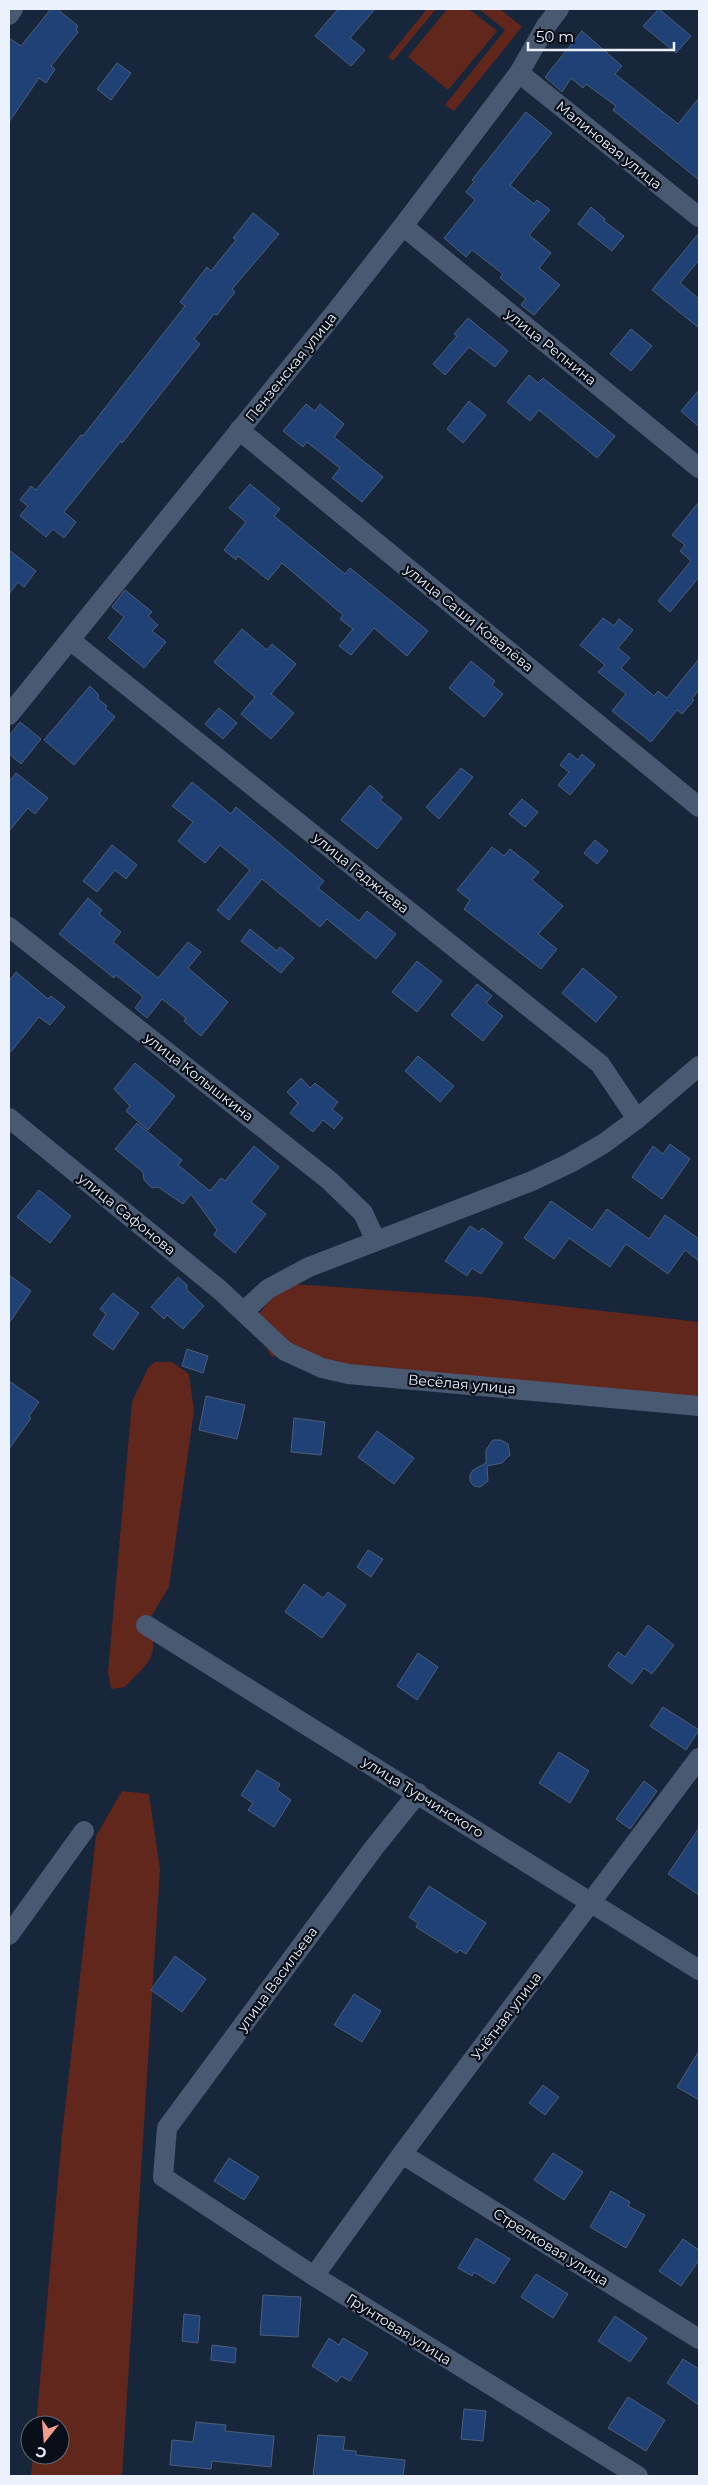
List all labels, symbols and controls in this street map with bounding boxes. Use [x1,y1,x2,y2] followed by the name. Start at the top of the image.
[528,20,674,52] scale bar
[536,27,574,46] text: 50 m
[552,97,666,193] street label: Малиновая улица
[501,304,600,389] street label: улица Репнина
[241,309,341,425] street label: Пензенская улица
[400,560,537,676] street label: улица Саши Ковалёва
[308,828,413,917] street label: улица Гаджиева
[140,1028,257,1125] street label: улица Колышкина
[74,1168,179,1259] street label: улица Сафонова
[407,1370,517,1398] street label: Весёлая улица
[358,1752,487,1842] street label: улица Турчинского
[232,1923,321,2036] street label: улица Васильева
[467,1968,545,2064] street label: Учётная улица
[490,2204,612,2290] street label: Стрелковая улица
[343,2289,455,2369] street label: Грунтовая улица
[20,2415,70,2465] north arrow
[34,2442,49,2463] text: С

